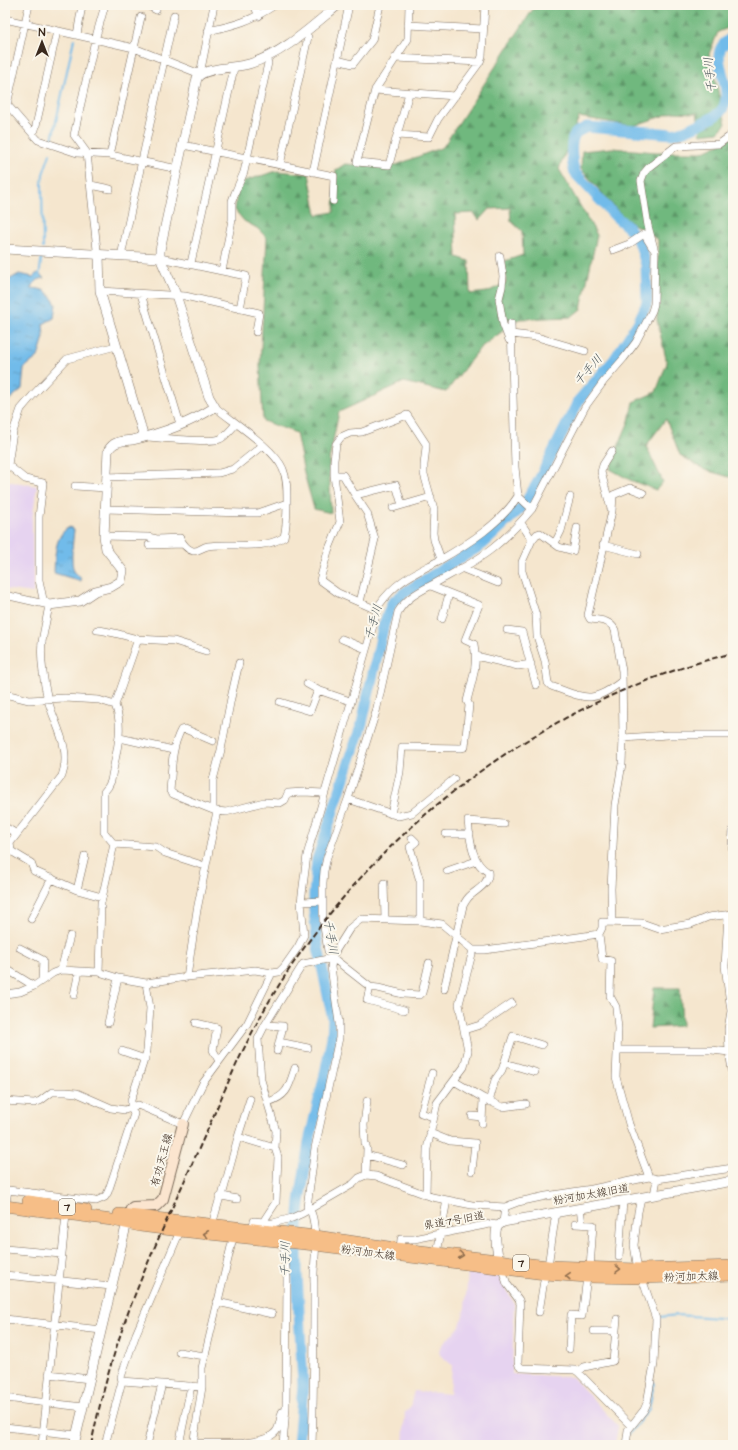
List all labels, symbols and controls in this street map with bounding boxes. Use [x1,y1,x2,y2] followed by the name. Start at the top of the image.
[22,22,62,62] north arrow
[39,25,46,40] text: N
[700,56,721,94] water label: 千手川
[570,351,607,389] water label: 千手川
[360,602,387,642] water label: 千手川
[319,918,342,956] water label: 千手川
[147,1132,176,1189] street label: 有功天王線
[552,1180,630,1209] street label: 粉河加太線旧道
[59,1199,75,1215] road number: 7
[422,1208,486,1233] street label: 県道7号旧道
[203,1229,209,1238] one-way arrow
[277,1241,294,1277] water label: 千手川
[340,1241,396,1264] street label: 粉河加太線
[458,1251,464,1260] one-way arrow
[513,1255,529,1271] road number: 7
[615,1265,621,1273] one-way arrow
[663,1268,719,1285] street label: 粉河加太線
[565,1271,571,1280] one-way arrow

